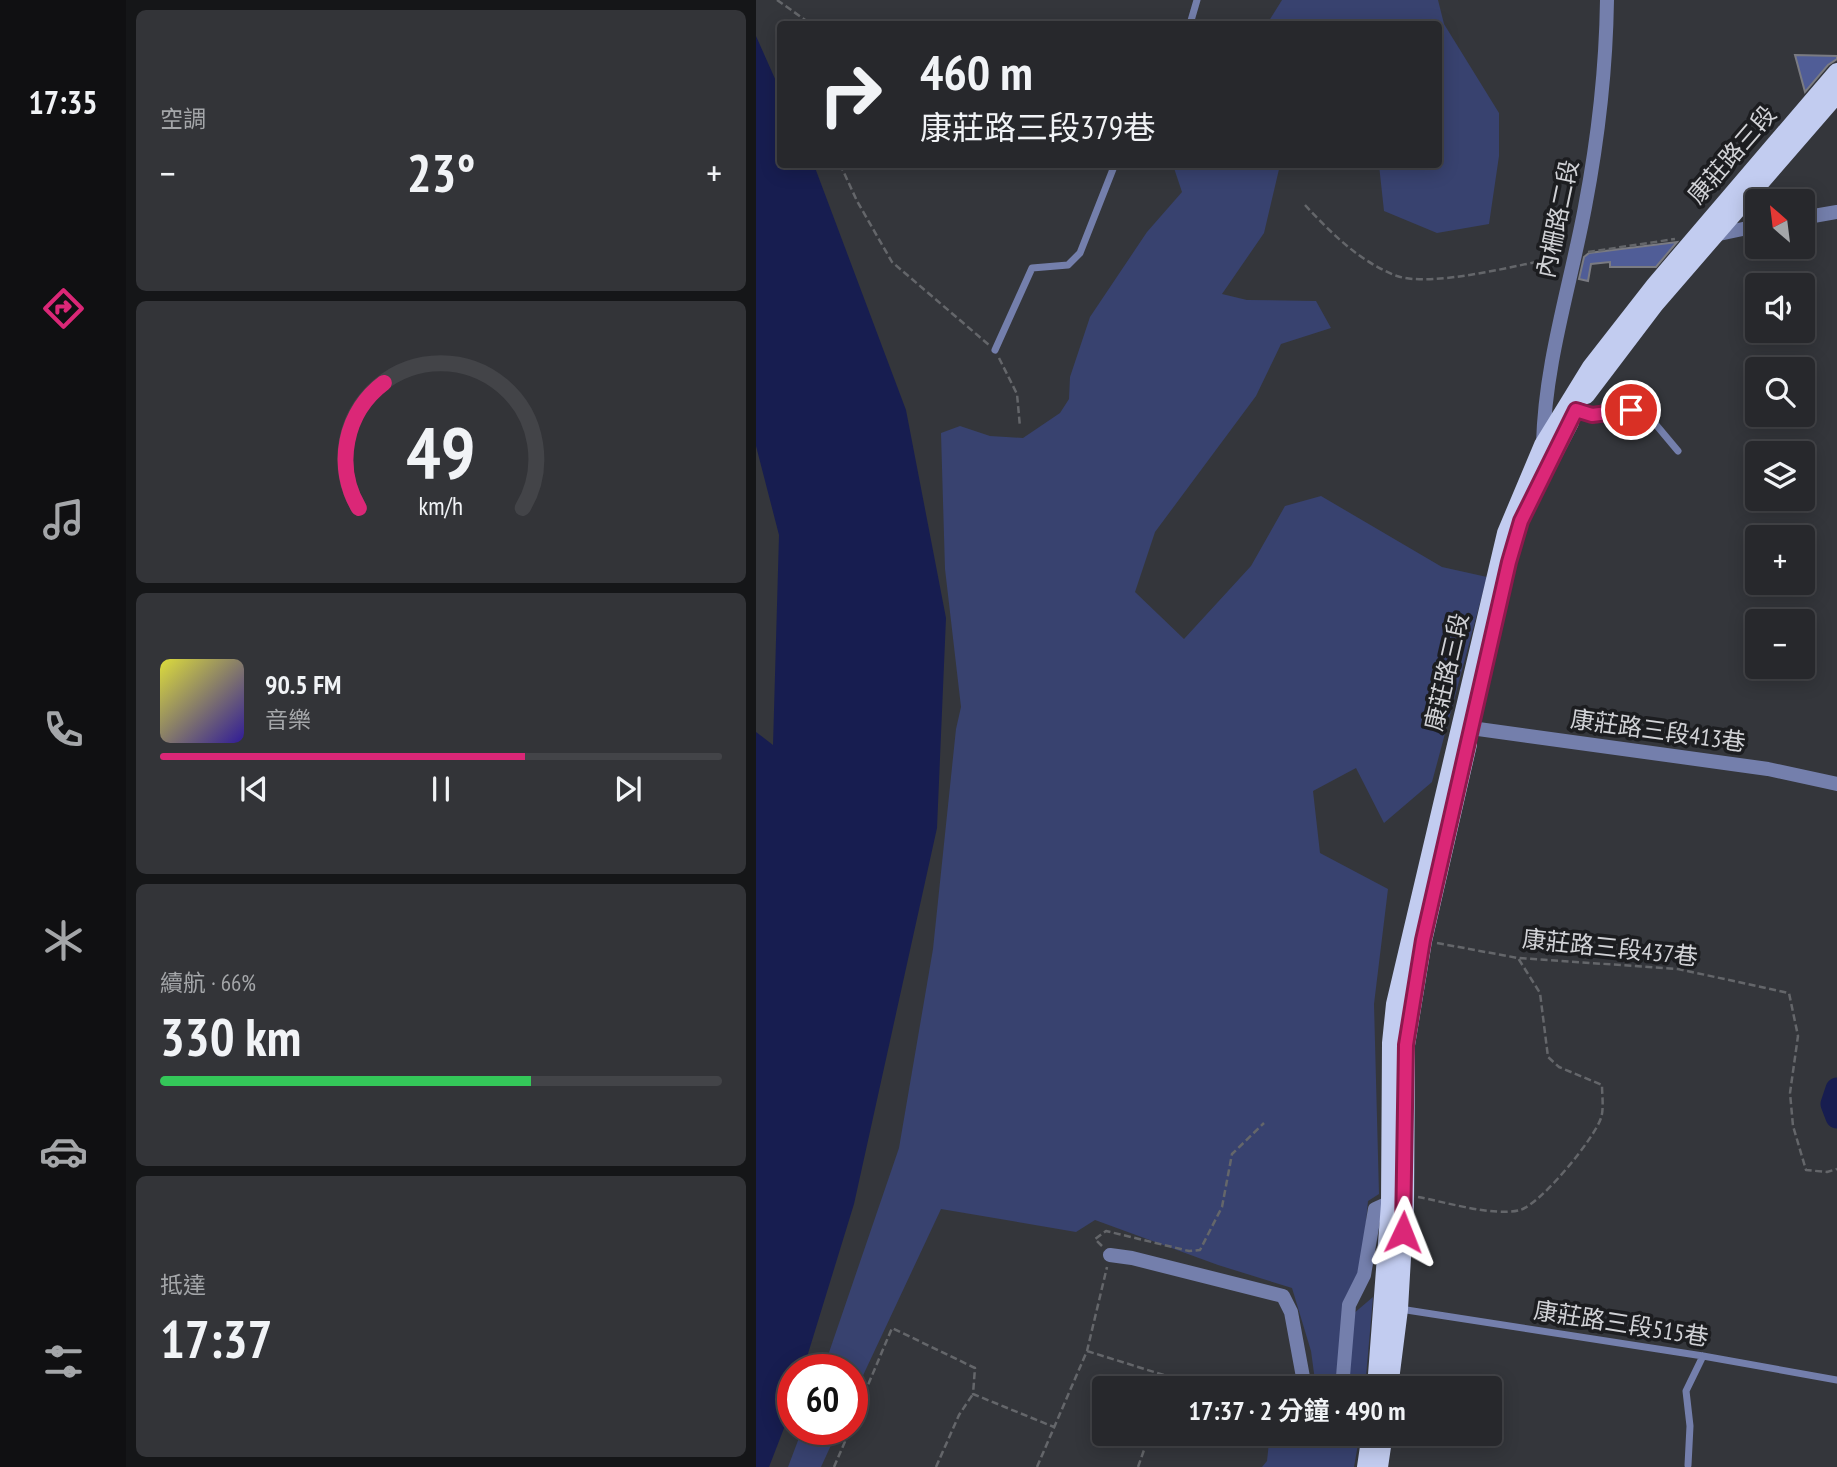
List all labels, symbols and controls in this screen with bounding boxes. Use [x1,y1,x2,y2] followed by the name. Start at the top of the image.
[920,40,1033,104] text: 460 m
[805,49,896,140] icon: right
[28,81,98,123] text: 17:35
[1681,99,1783,210] street label: 康莊路三段
[160,104,206,133] text: 空調
[920,106,1155,148] text: 康莊路三段379巷
[407,139,475,206] text: 23°
[160,148,176,197] text: −
[706,148,722,197] text: +
[1530,157,1585,281] street label: 內柵路二段
[1745,189,1815,259] north arrow
[1745,189,1815,679] map controls
[1745,273,1815,343] button: sound
[39,284,88,333] icon: directions
[1745,357,1815,427] button: search
[1601,380,1661,440] pin
[1612,391,1650,429] icon: arrive
[406,405,476,499] text: 49
[1745,441,1815,511] button: layers
[419,490,463,522] text: km/h
[39,495,88,544] icon: music
[1745,525,1815,595] button: +
[1745,609,1815,679] button: −
[1418,610,1475,734] street label: 康莊路三段
[265,668,341,701] text: 90.5 FM
[1569,703,1748,758] street label: 康莊路三段413巷
[39,705,88,754] icon: phone
[265,705,311,734] text: 音樂
[235,770,273,808] icon: previous
[422,770,460,808] icon: pause
[609,770,647,808] icon: next
[39,916,88,965] icon: climate
[1521,923,1699,972] street label: 康莊路三段437巷
[160,968,256,997] text: 續航 · 66%
[160,1003,301,1070] text: 330 km
[39,1127,88,1176] icon: car
[1366,1195,1440,1269] position arrow
[160,1270,206,1299] text: 抵達
[1532,1294,1711,1353] street label: 康莊路三段515巷
[160,1305,272,1372] text: 17:37
[39,1337,88,1386] icon: filters
[777,1354,868,1445] speed limit sign: 60
[1188,1394,1406,1427] text: 17:37 · 2 分鐘 · 490 m

